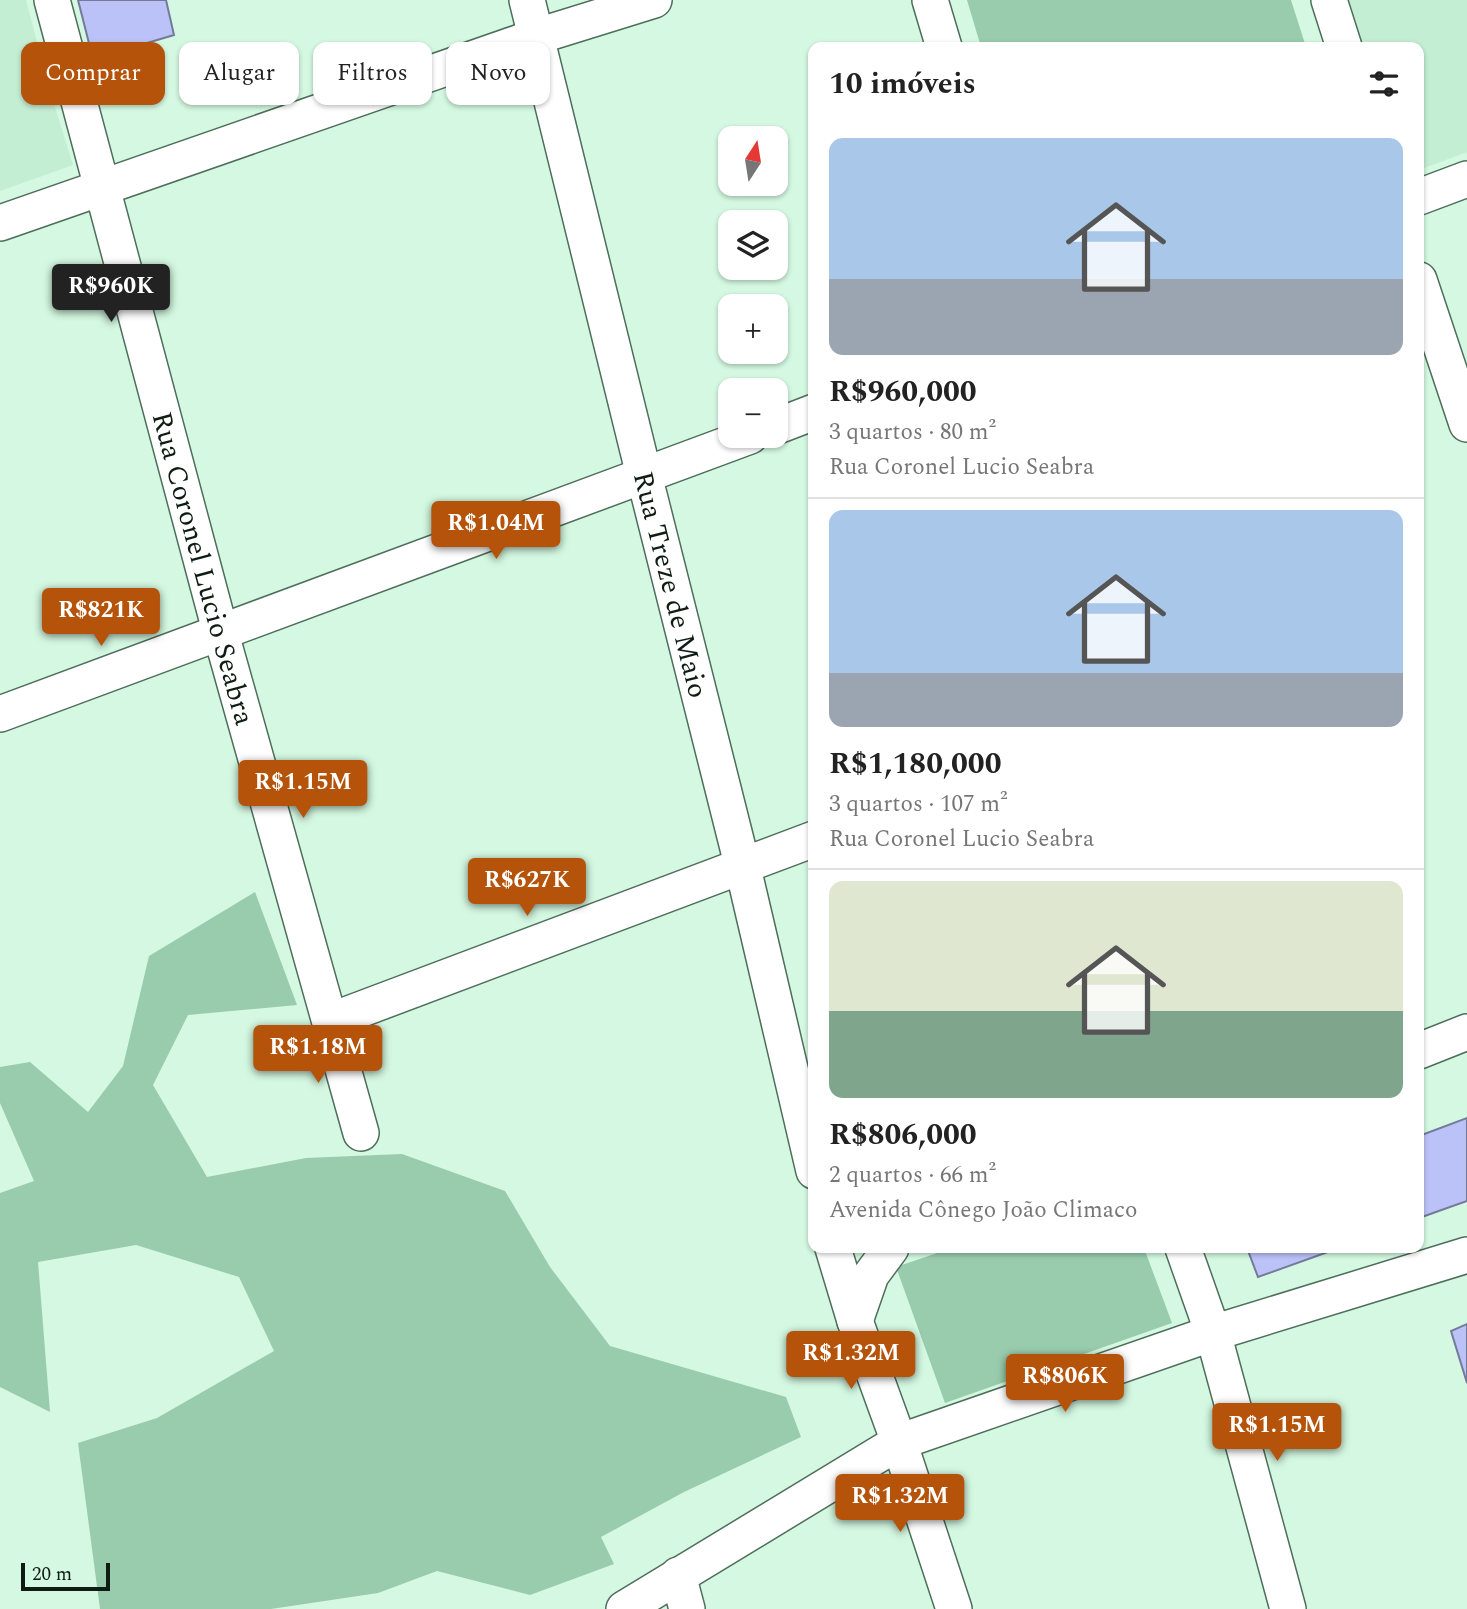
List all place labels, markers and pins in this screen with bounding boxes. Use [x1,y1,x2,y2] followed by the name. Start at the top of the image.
[54,264,168,324] pin: R$960K
[431,502,561,561] pin: R$1.04M
[44,588,158,648] pin: R$821K
[238,760,368,820] pin: R$1.15M
[470,858,584,918] pin: R$627K
[253,1026,383,1085] pin: R$1.18M
[786,1332,916,1391] pin: R$1.32M
[1008,1354,1122,1414] pin: R$806K
[1212,1404,1342,1463] pin: R$1.15M
[835,1474,965,1534] pin: R$1.32M

